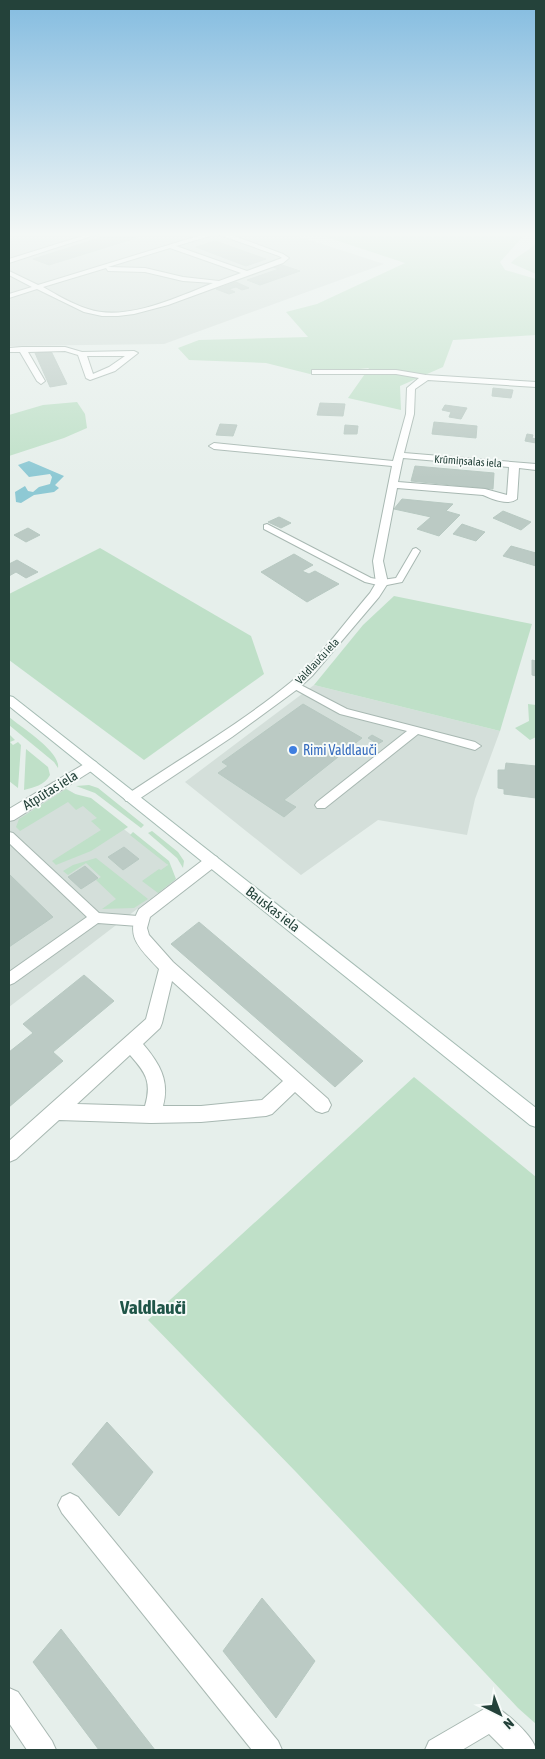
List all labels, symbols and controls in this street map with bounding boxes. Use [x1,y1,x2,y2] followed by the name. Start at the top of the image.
[434,453,502,469] street label: Krūmiņsalas iela
[293,636,341,686] street label: Valdlauču iela
[303,742,377,758] place label: Rimi Valdlauči
[287,744,299,756] marker: Rimi Valdlauči
[20,767,80,813] street label: Atpūtas iela
[243,883,303,935] street label: Bauskas iela
[119,1296,186,1318] district label: Valdlauči
[475,1689,525,1739] north arrow
[500,1715,517,1732] text: N

